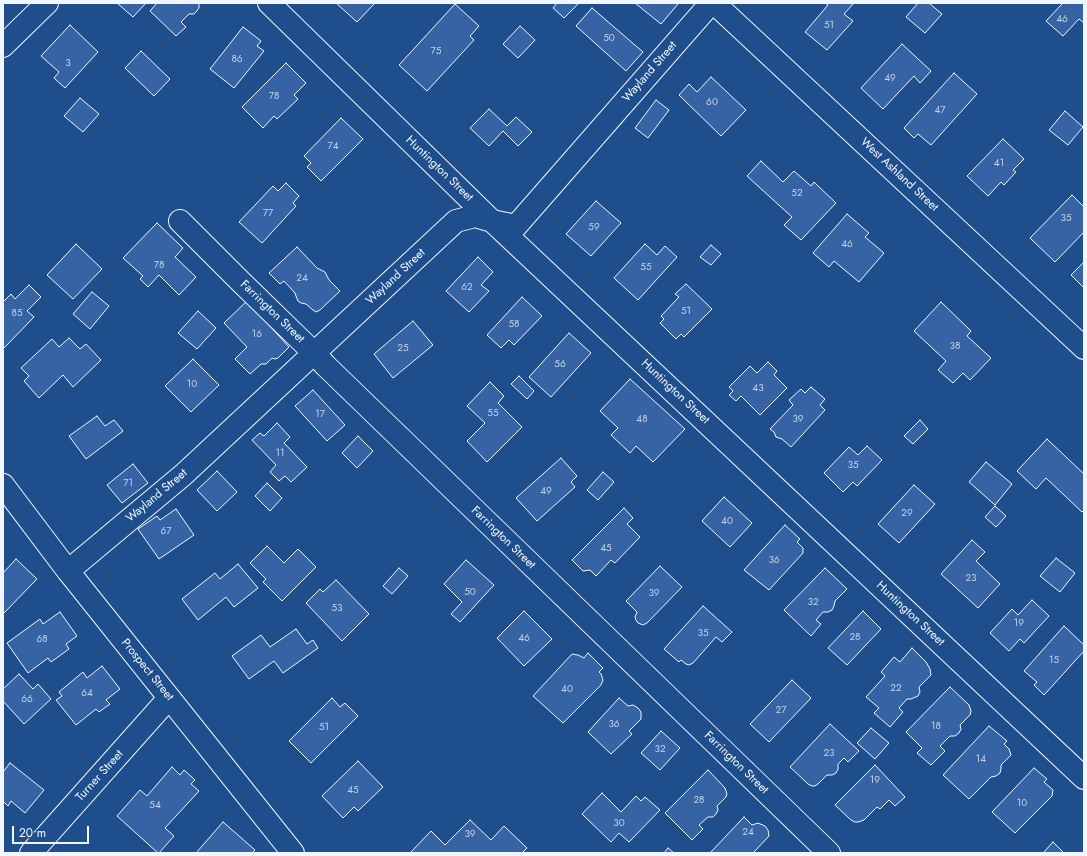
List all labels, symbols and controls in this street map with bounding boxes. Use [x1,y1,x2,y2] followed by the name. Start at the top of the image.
[1056,14,1068,26] house number: 46
[824,20,834,32] house number: 51
[603,33,615,45] house number: 50
[620,39,680,105] street label: Wayland Street
[431,46,441,58] house number: 75
[231,54,243,66] house number: 86
[65,58,71,70] house number: 3
[884,73,896,85] house number: 49
[269,91,279,103] house number: 78
[706,97,718,109] house number: 60
[934,105,946,117] house number: 47
[402,133,476,205] street label: Huntington Street
[857,135,941,215] street label: West Ashland Street
[327,141,339,153] house number: 74
[994,158,1004,170] house number: 41
[791,188,803,200] house number: 52
[263,208,273,220] house number: 77
[1060,213,1072,225] house number: 35
[588,222,600,234] house number: 59
[841,239,853,251] house number: 46
[363,246,429,308] street label: Wayland Street
[154,260,164,272] house number: 78
[640,262,652,274] house number: 55
[296,273,308,285] house number: 24
[237,278,307,346] street label: Farrington Street
[461,282,473,294] house number: 62
[681,306,691,318] house number: 51
[11,308,23,320] house number: 85
[508,319,520,331] house number: 58
[252,329,262,341] house number: 16
[950,341,960,353] house number: 38
[397,343,409,355] house number: 25
[638,357,712,427] street label: Huntington Street
[554,359,566,371] house number: 56
[187,379,197,391] house number: 10
[752,383,764,395] house number: 43
[487,408,499,420] house number: 55
[315,409,325,421] house number: 17
[636,414,648,426] house number: 48
[792,414,804,426] house number: 39
[276,448,284,460] house number: 11
[847,460,859,472] house number: 35
[123,466,191,526] street label: Wayland Street
[123,478,133,490] house number: 71
[540,486,552,498] house number: 49
[468,504,538,572] street label: Farrington Street
[901,508,913,520] house number: 29
[721,516,733,528] house number: 40
[160,526,172,538] house number: 67
[600,543,612,555] house number: 45
[768,555,780,567] house number: 36
[965,573,977,585] house number: 23
[873,579,947,649] street label: Huntington Street
[464,587,476,599] house number: 50
[648,588,660,600] house number: 39
[807,597,819,609] house number: 32
[331,603,343,615] house number: 53
[1014,618,1024,630] house number: 19
[697,628,709,640] house number: 35
[849,632,861,644] house number: 28
[518,633,530,645] house number: 46
[36,634,48,646] house number: 68
[118,636,176,704] street label: Prospect Street
[1049,655,1059,667] house number: 15
[890,683,902,695] house number: 22
[561,684,573,696] house number: 40
[81,688,93,700] house number: 64
[21,694,33,706] house number: 66
[776,705,786,717] house number: 27
[608,719,620,731] house number: 36
[931,721,941,733] house number: 18
[319,722,329,734] house number: 51
[701,729,771,797] street label: Farrington Street
[654,744,666,756] house number: 32
[73,747,127,805] street label: Turner Street
[823,748,835,760] house number: 23
[976,754,986,766] house number: 14
[870,775,880,787] house number: 19
[347,785,359,797] house number: 45
[693,795,705,807] house number: 28
[1017,798,1027,810] house number: 10
[149,800,161,812] house number: 54
[14,818,91,844] scale bar
[613,818,625,830] house number: 30
[19,824,46,842] text: 20 m
[742,827,754,839] house number: 24
[464,829,476,841] house number: 39

